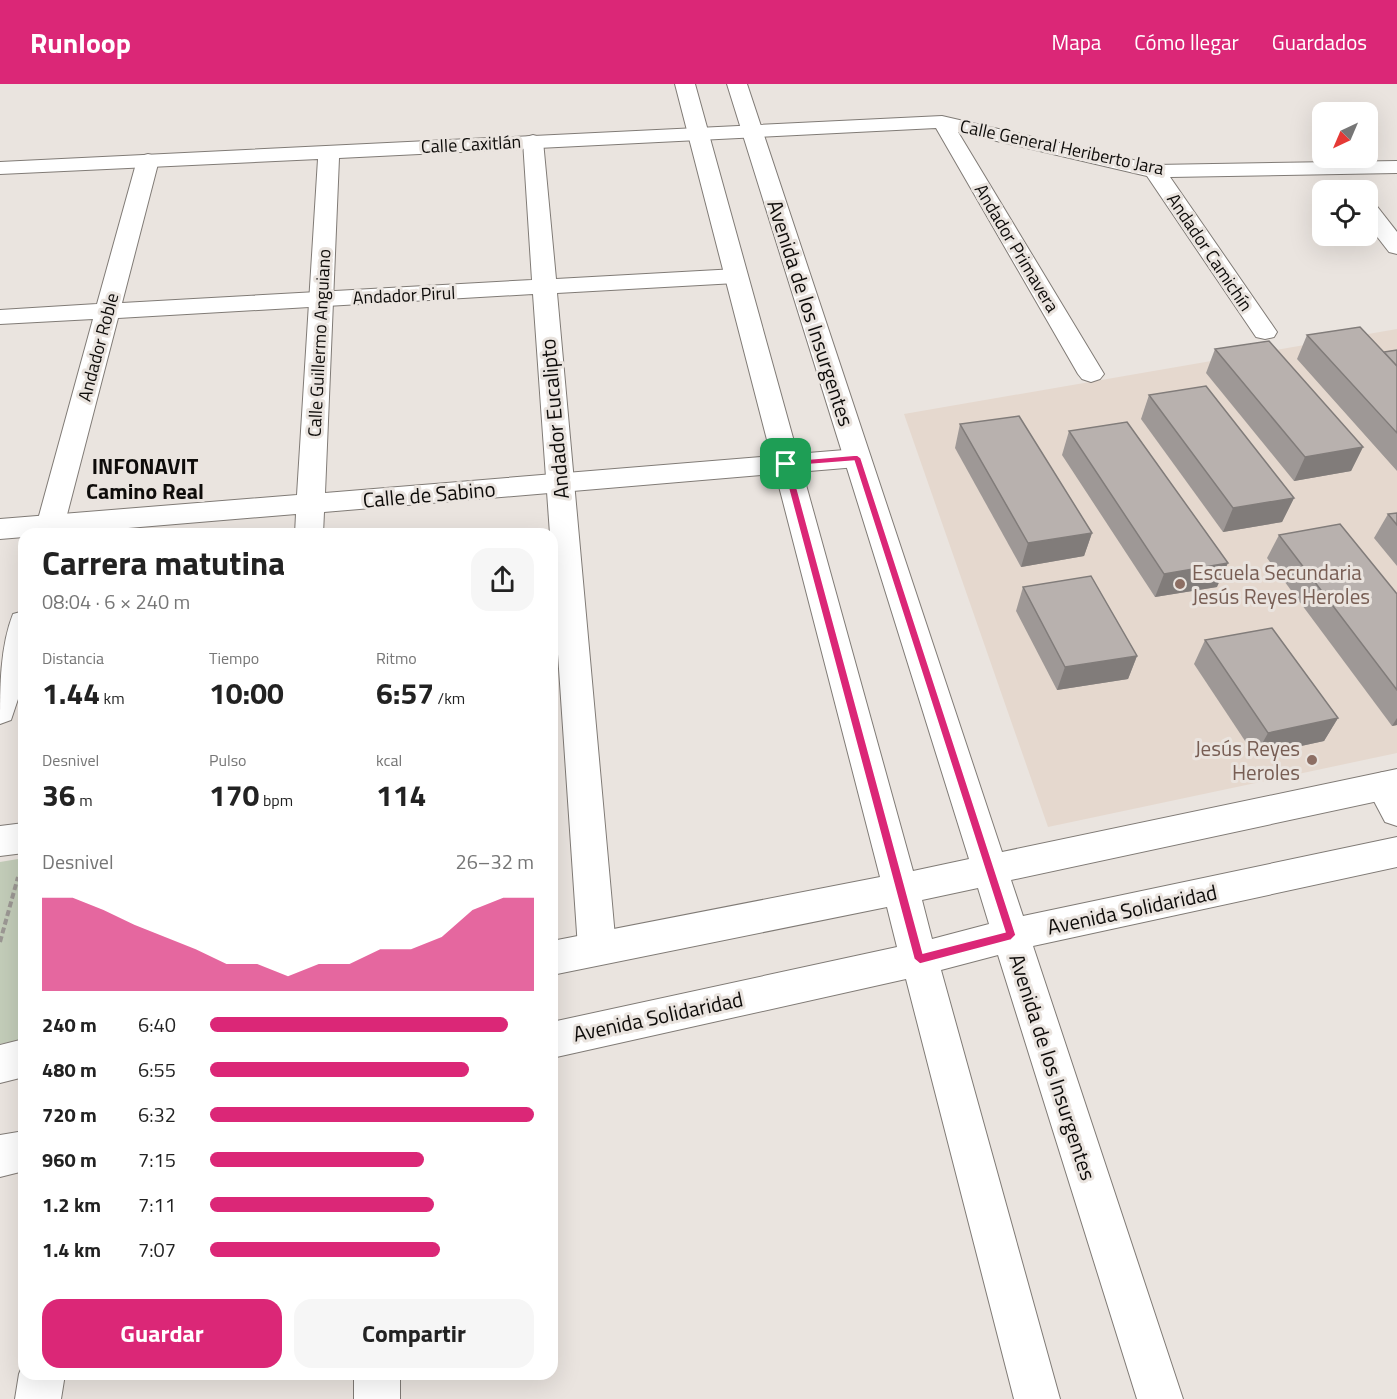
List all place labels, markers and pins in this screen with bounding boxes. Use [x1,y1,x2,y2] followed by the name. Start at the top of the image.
[760,438,811,489] pin
[1192,556,1370,612] place label: Escuela Secundaria Jesús Reyes Heroles
[1173,577,1187,591] marker: Escuela Secundaria Jesús Reyes Heroles
[1195,732,1300,788] place label: Jesús Reyes Heroles
[1305,753,1319,767] marker: Jesús Reyes Heroles

